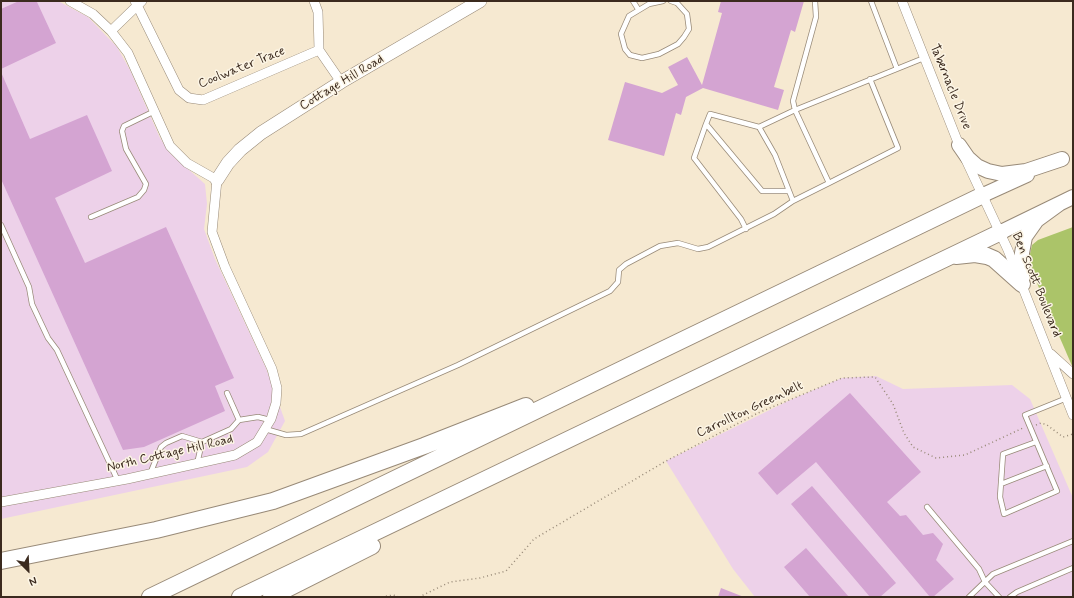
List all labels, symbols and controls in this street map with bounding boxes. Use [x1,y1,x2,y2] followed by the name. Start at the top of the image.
[926,42,974,132] street label: Tabernacle Drive
[196,44,288,92] street label: Coolwater Trace
[297,52,387,114] street label: Cottage Hill Road
[1008,230,1064,340] street label: Ben Scott Boulevard
[694,378,806,442] street label: Carrollton Greenbelt
[105,432,235,476] street label: North Cottage Hill Road
[8,550,48,590] north arrow
[27,573,39,589] text: N

